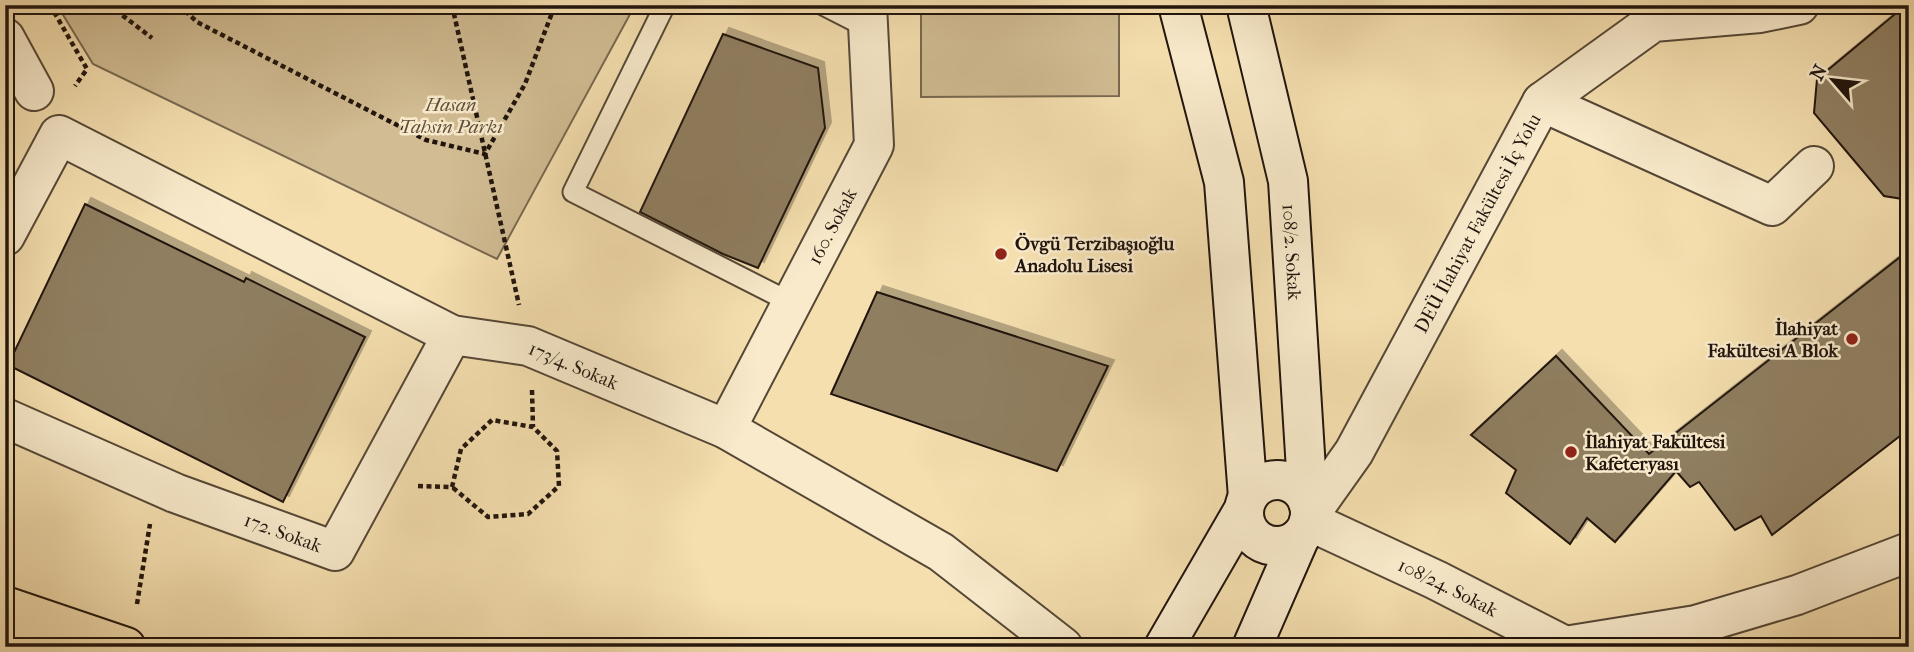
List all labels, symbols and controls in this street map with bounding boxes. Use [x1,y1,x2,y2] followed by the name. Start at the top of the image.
[1798,46,1868,116] north arrow
[1806,60,1832,84] text: N
[399,94,503,138] park label: Hasan Tahsin Parkı
[1410,110,1546,337] street label: DEÜ İlahiyat Fakültesi İç Yolu
[804,184,862,268] street label: 160. Sokak
[1277,203,1305,301] street label: 108/2. Sokak
[1014,232,1174,277] place label: Övgü Terzibaşıoğlu Anadolu Lisesi
[993,246,1009,262] marker: Övgü Terzibaşıoğlu Anadolu Lisesi
[1706,317,1839,362] place label: İlahiyat Fakültesi A Blok
[1844,331,1860,347] marker: İlahiyat Fakültesi A Blok
[525,338,622,395] street label: 173/4. Sokak
[1585,430,1726,475] place label: İlahiyat Fakültesi Kafeteryası
[1563,444,1579,460] marker: İlahiyat Fakültesi Kafeteryası
[241,509,325,557] street label: 172. Sokak
[1395,554,1501,622] street label: 108/24. Sokak

